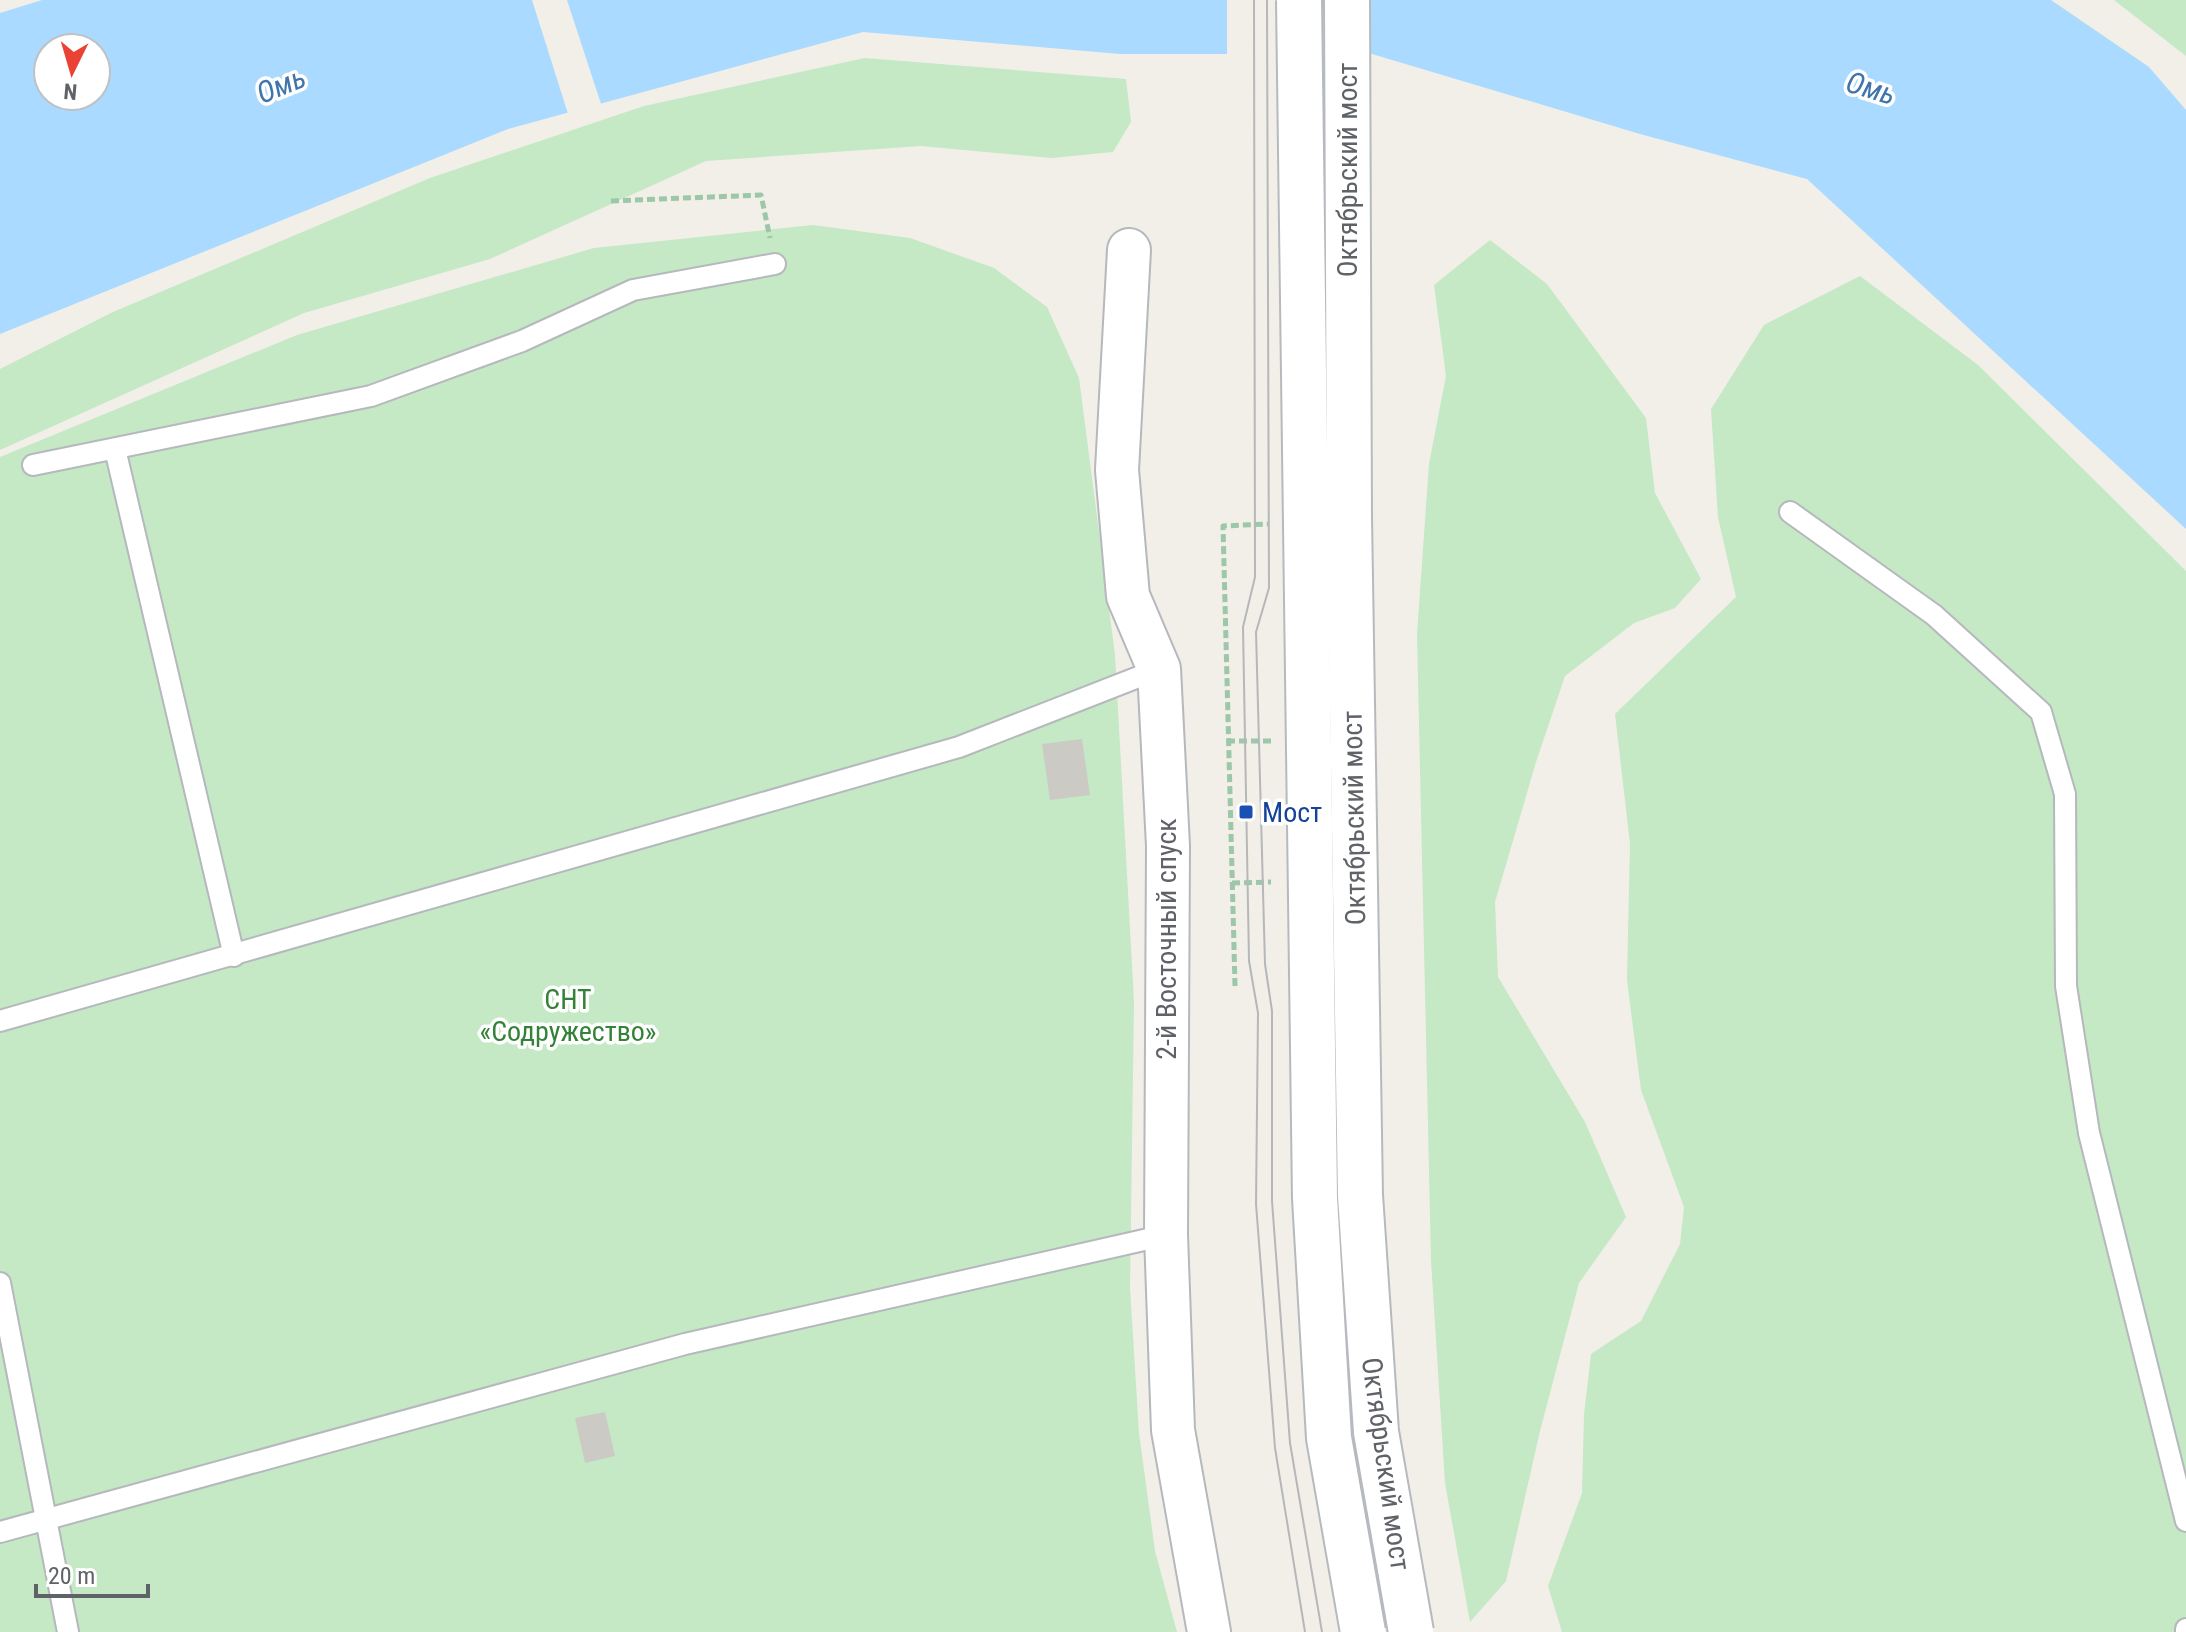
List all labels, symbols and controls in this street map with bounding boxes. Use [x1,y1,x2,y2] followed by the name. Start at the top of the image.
[32,32,112,112] north arrow
[251,59,311,111] water label: Омь
[1331,63,1364,277] street label: Октябрьский мост
[1842,64,1900,112] water label: Омь
[62,78,78,104] text: N
[1336,710,1372,926] street label: Октябрьский мост
[1262,796,1322,829] place label: Мост
[1237,803,1255,821] marker: Мост
[1150,818,1183,1060] street label: 2-й Восточный спуск
[479,983,657,1048] park label: СНТ «Содружество»
[1355,1355,1417,1573] street label: Октябрьский мост
[36,1548,148,1598] scale bar
[48,1562,95,1590] text: 20 m

